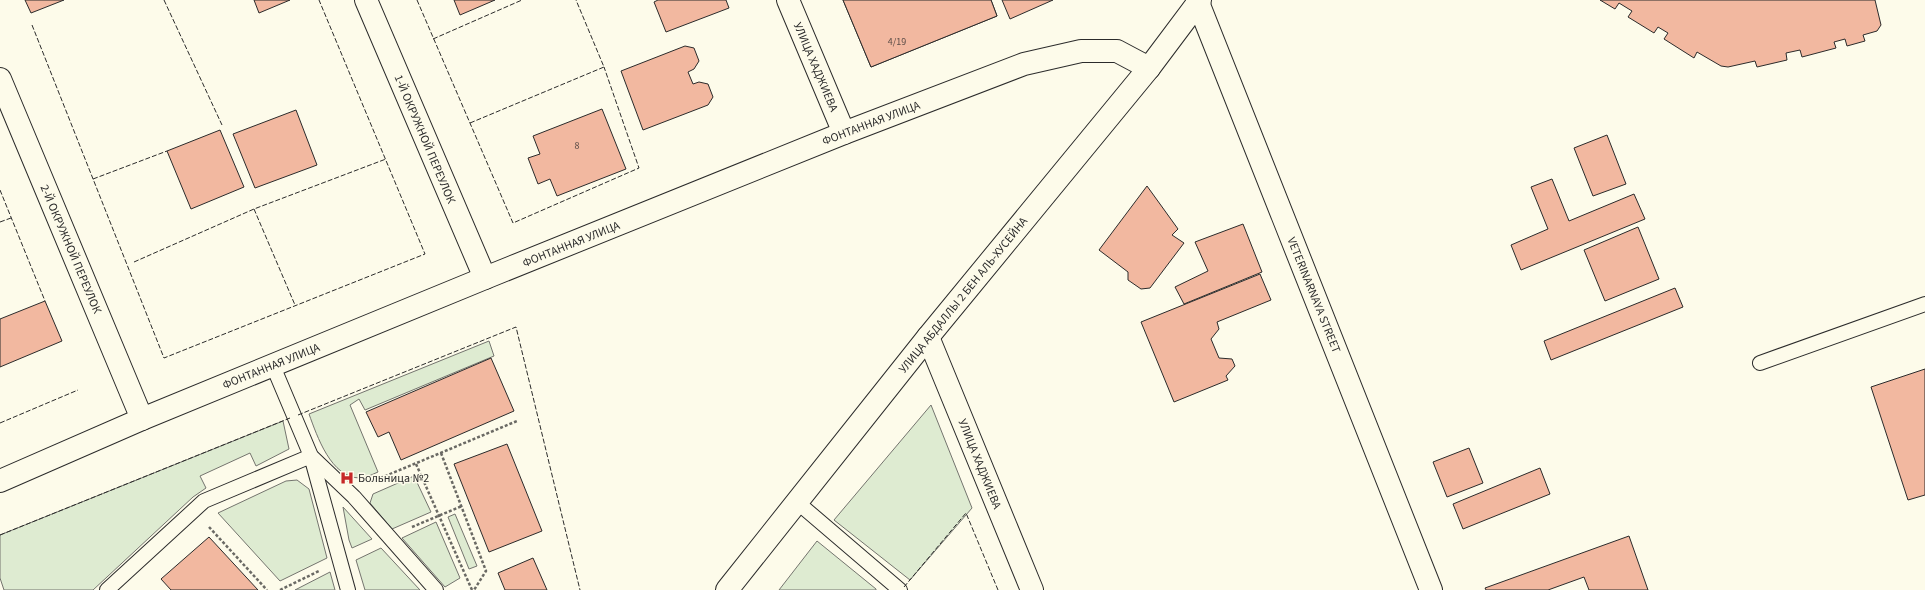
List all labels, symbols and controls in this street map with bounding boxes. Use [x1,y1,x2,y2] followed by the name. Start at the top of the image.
[789,20,842,115] street label: УЛИЦА ХАДЖИЕВА
[888,35,906,49] house number: 4/19
[390,72,460,206] street label: 1-Й ОКРУЖНОЙ ПЕРЕУЛОК
[820,97,923,150] street label: ФОНТАННАЯ УЛИЦА
[575,139,580,153] house number: 8
[36,182,106,316] street label: 2-Й ОКРУЖНОЙ ПЕРЕУЛОК
[895,213,1032,377] street label: УЛИЦА АБДАЛЛЫ 2 БЕН АЛЬ-ХУСЕЙНА
[520,217,623,272] street label: ФОНТАННАЯ УЛИЦА
[1283,235,1345,356] street label: VETERINARNAYA STREET
[220,339,323,394] street label: ФОНТАННАЯ УЛИЦА
[954,417,1006,512] street label: УЛИЦА ХАДЖИЕВА
[339,470,355,486] hospital icon: Больница №2
[358,470,429,487] place label: Больница №2

